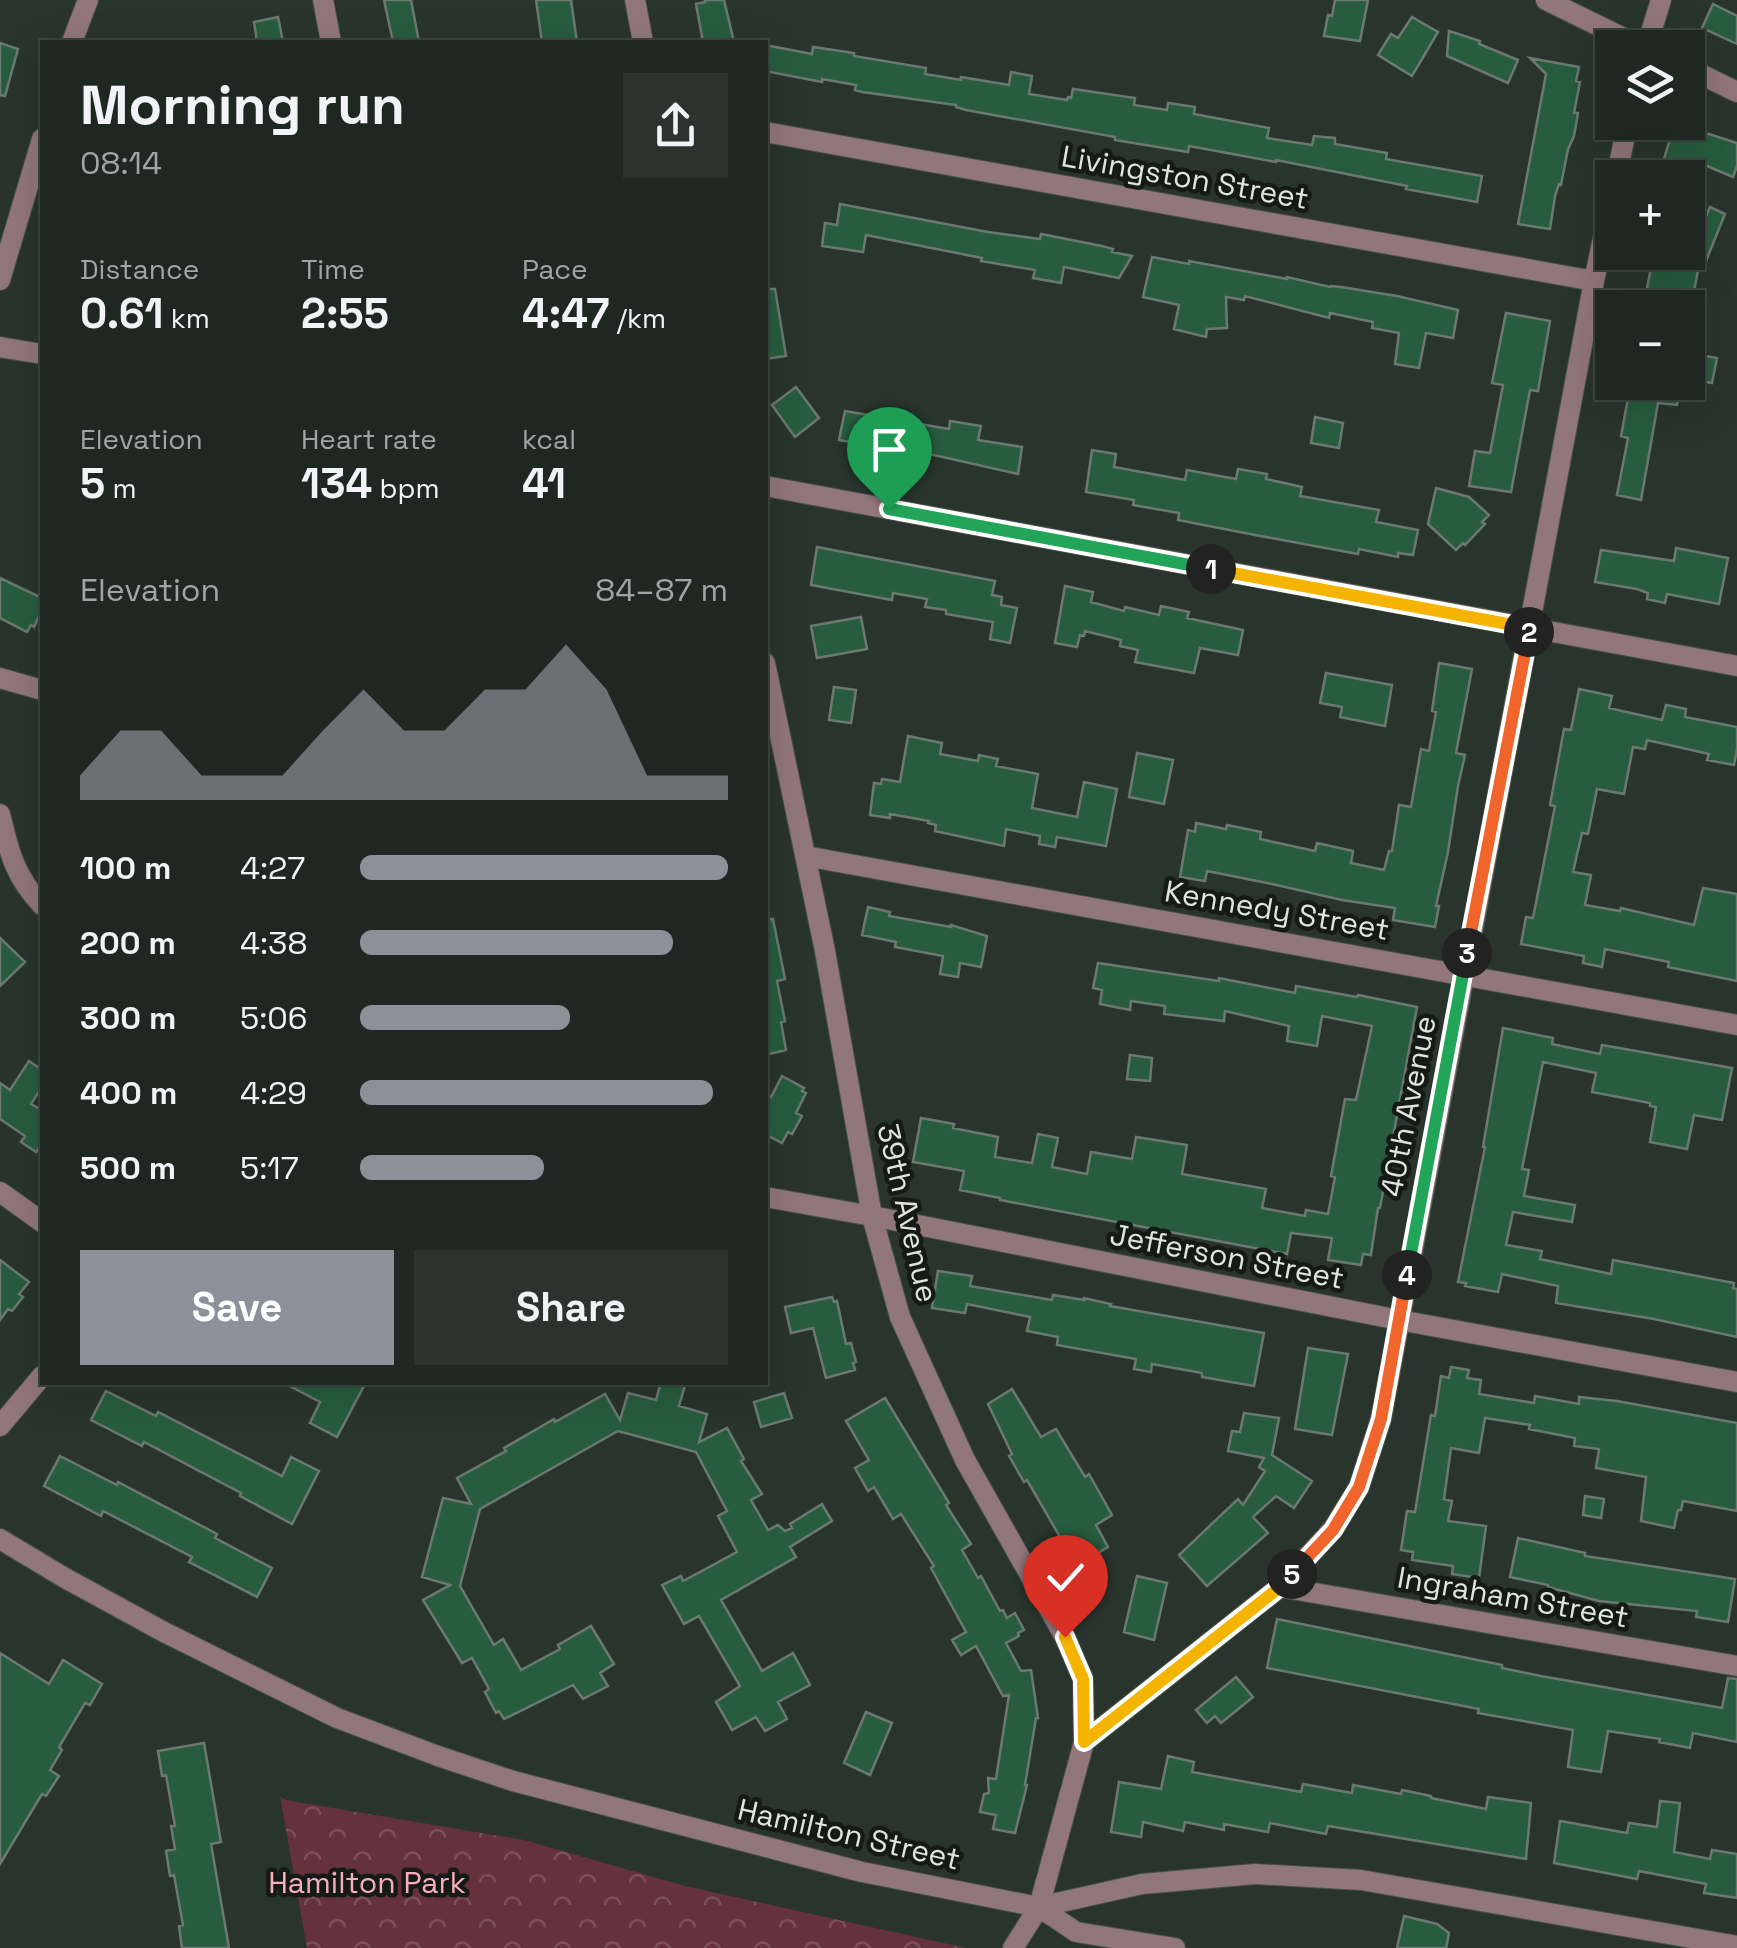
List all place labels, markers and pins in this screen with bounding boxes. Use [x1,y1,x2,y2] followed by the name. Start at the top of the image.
[847,407,932,510] pin
[1186,544,1236,594] pin: 1
[1504,607,1554,657] pin: 2
[1442,928,1492,978] pin: 3
[1382,1250,1432,1300] pin: 4
[1023,1535,1108,1638] pin
[1267,1549,1317,1599] pin: 5

